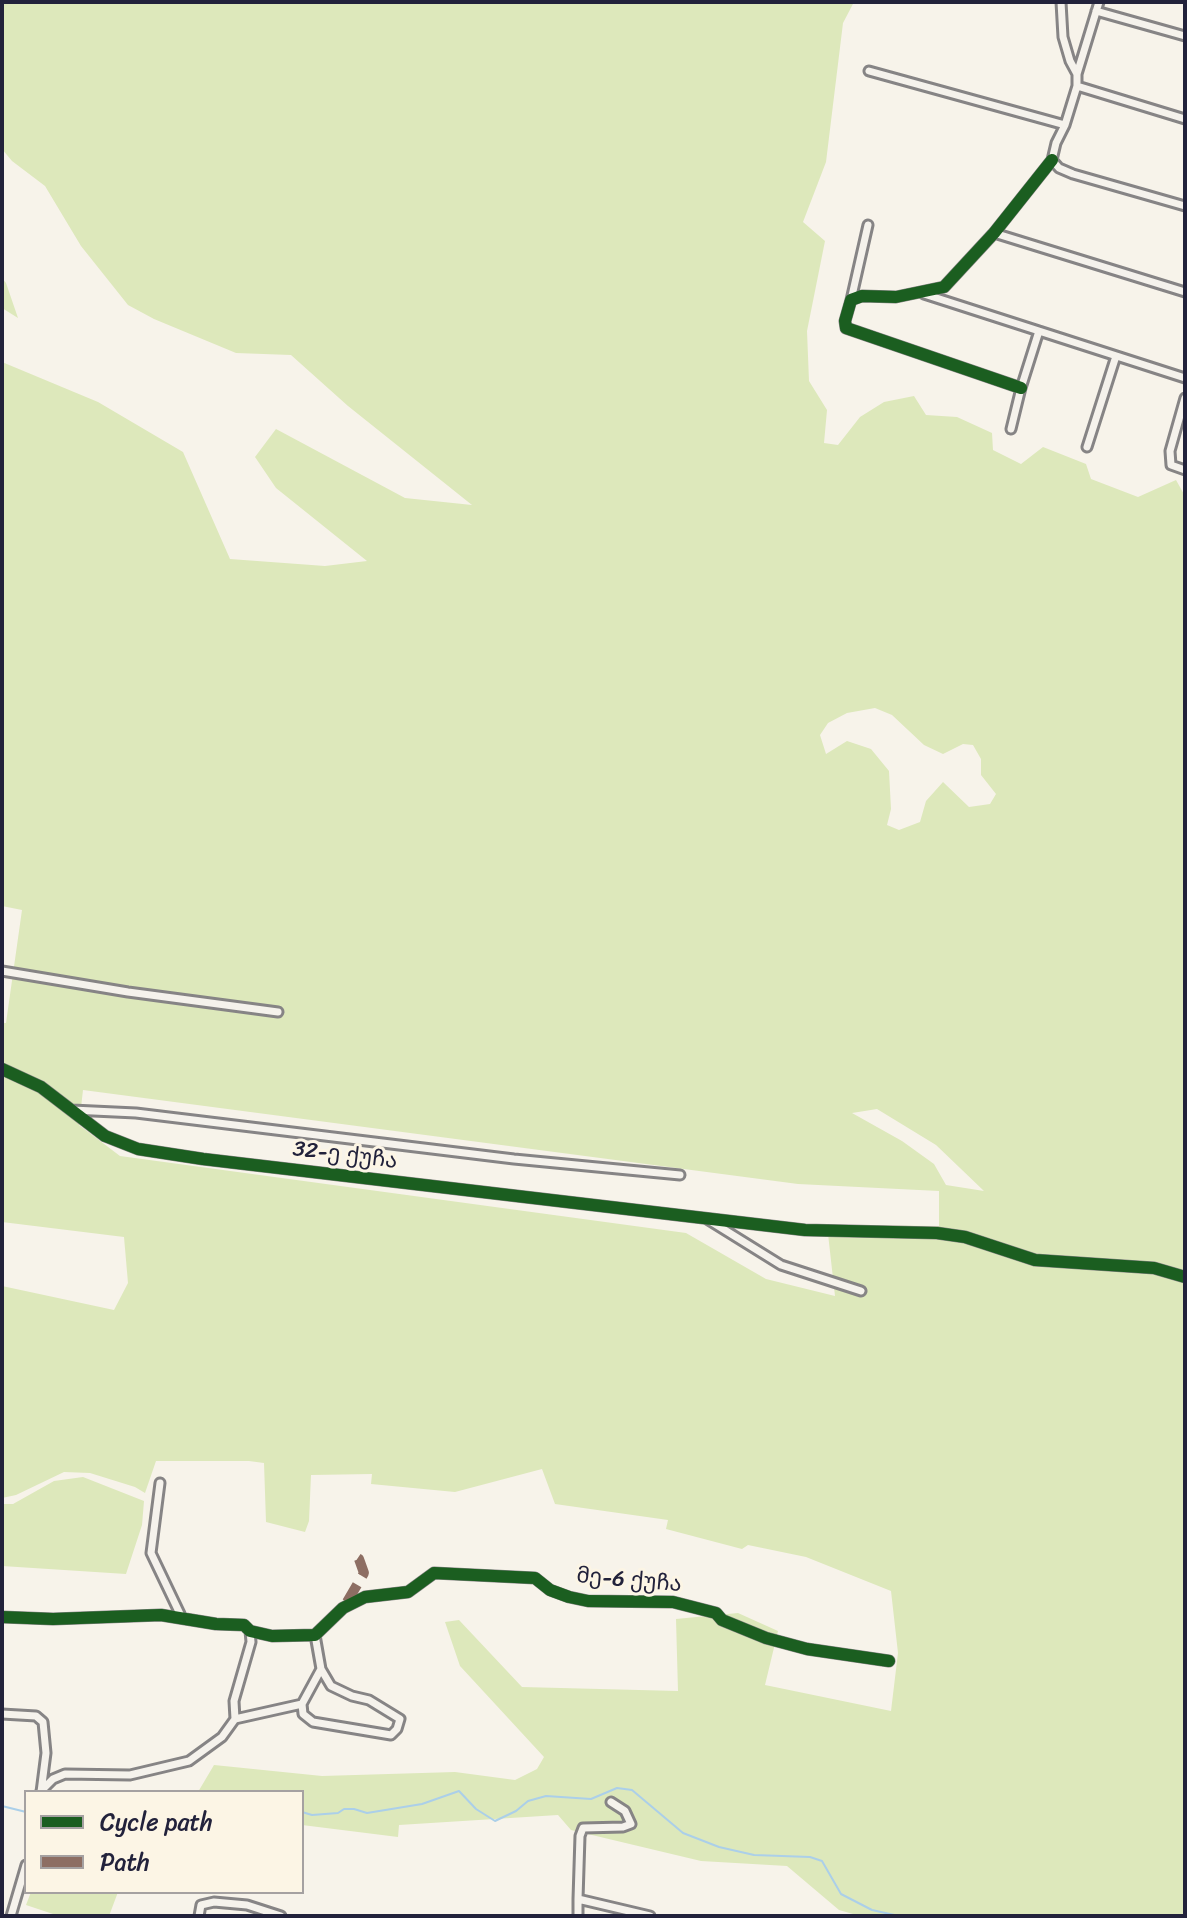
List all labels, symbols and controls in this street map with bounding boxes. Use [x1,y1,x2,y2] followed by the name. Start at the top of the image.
[291,1136,399,1176] street label: 32-ე ქუჩა
[575,1563,683,1599] street label: მე-6 ქუჩა
[24,1790,304,1894] legend
[100,1801,213,1843] text: Cycle path
[100,1841,150,1883] text: Path

